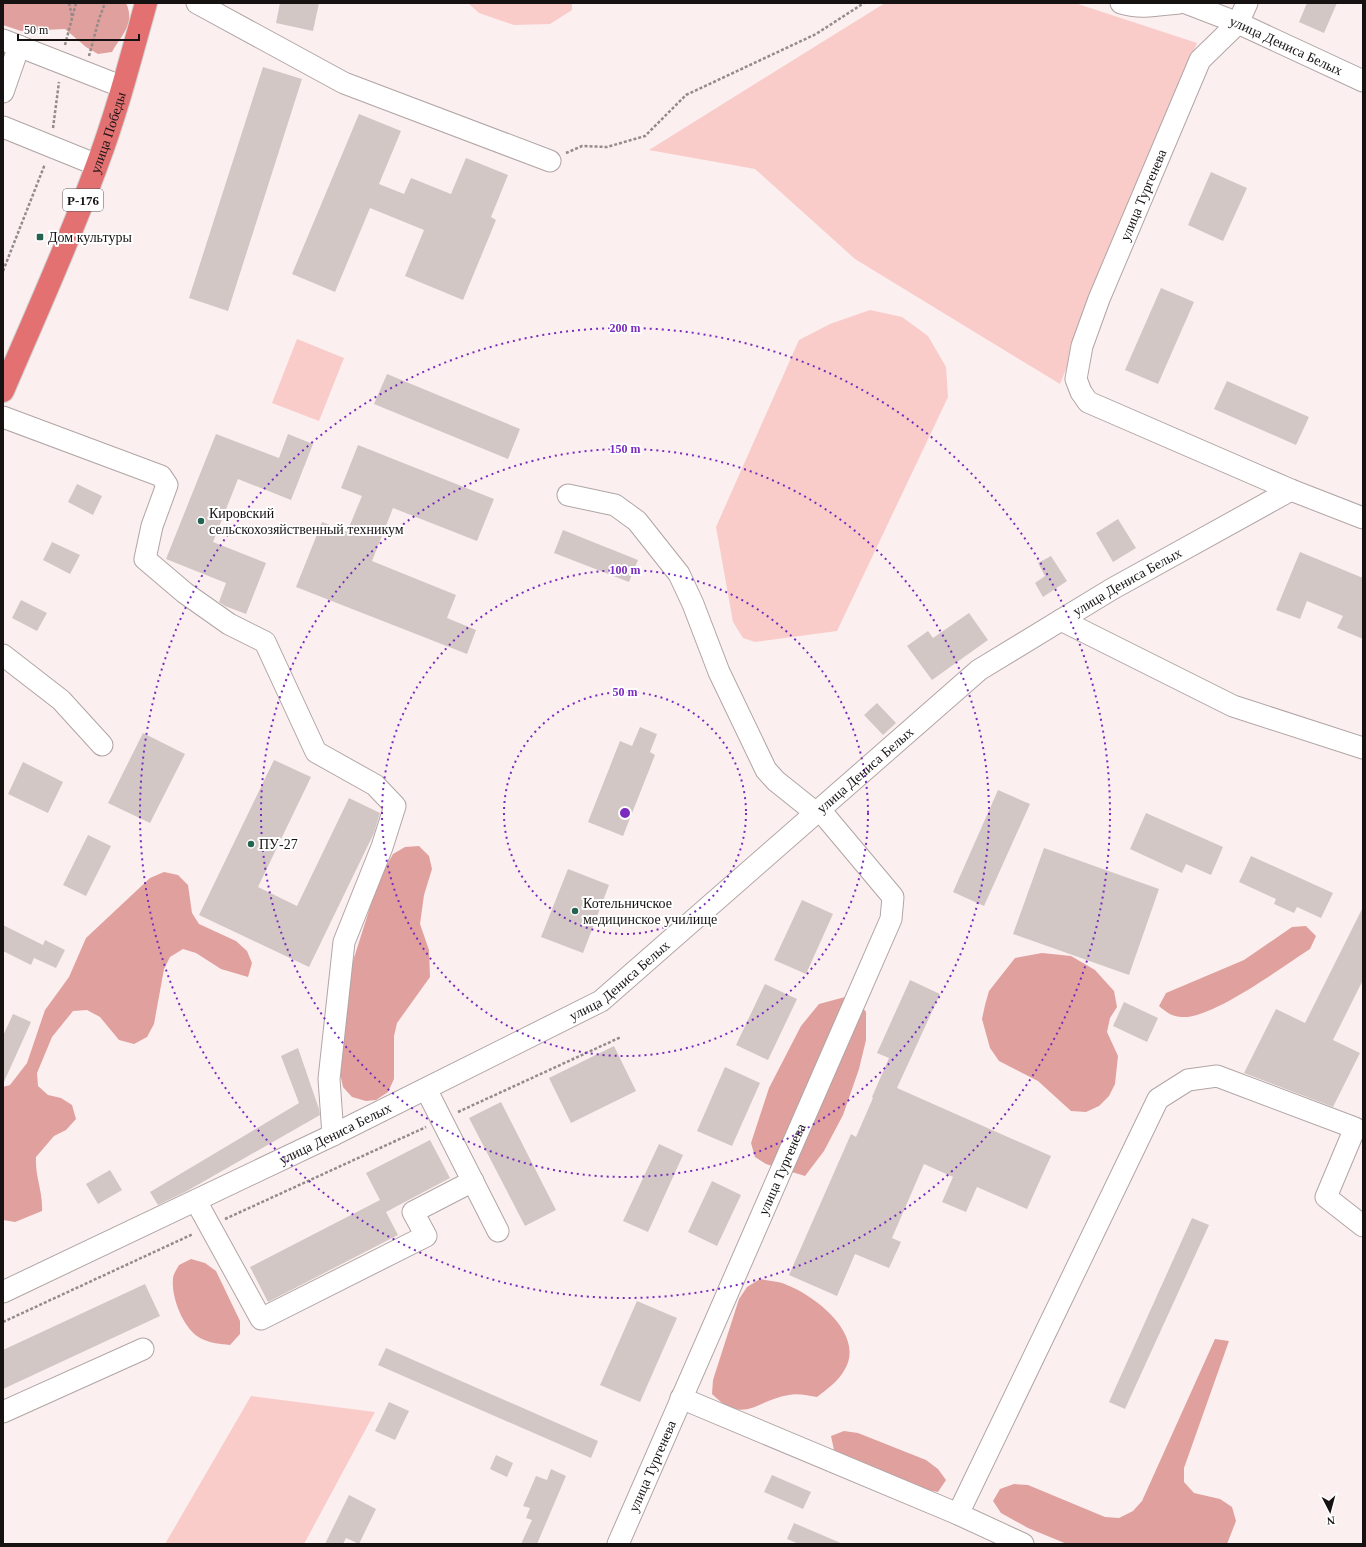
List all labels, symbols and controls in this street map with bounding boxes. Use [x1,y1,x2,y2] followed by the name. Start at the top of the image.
[1228,14,1345,79] street label: улица Дениса Белых
[18,16,139,42] scale bar
[24,23,49,37] text: 50 m
[88,90,129,175] street label: улица Победы
[1117,146,1170,243] street label: улица Тургенева
[63,189,103,211] road number: Р-176
[48,230,132,245] place label: Дом культуры
[35,232,45,242] marker: Дом культуры
[610,321,641,335] text: 200 m
[610,442,641,456] text: 150 m
[209,506,404,537] place label: Кировский сельскохозяйственный техникум
[196,516,206,526] marker: Кировский сельскохозяйственный техникум
[1070,545,1184,619] street label: улица Дениса Белых
[610,563,641,577] text: 100 m
[613,685,638,699] text: 50 m
[814,724,916,816] street label: улица Дениса Белых
[618,806,632,820] centre of rings
[259,837,298,852] place label: ПУ-27
[246,839,256,849] marker: ПУ-27
[583,896,717,927] place label: Котельничское медицинское училище
[570,906,580,916] marker: Котельничское медицинское училище
[567,938,673,1024] street label: улица Дениса Белых
[277,1100,394,1168] street label: улица Дениса Белых
[756,1121,809,1217] street label: улица Тургенева
[626,1418,679,1514] street label: улица Тургенева
[1310,1491,1350,1531] north arrow
[1326,1515,1336,1527] text: N

